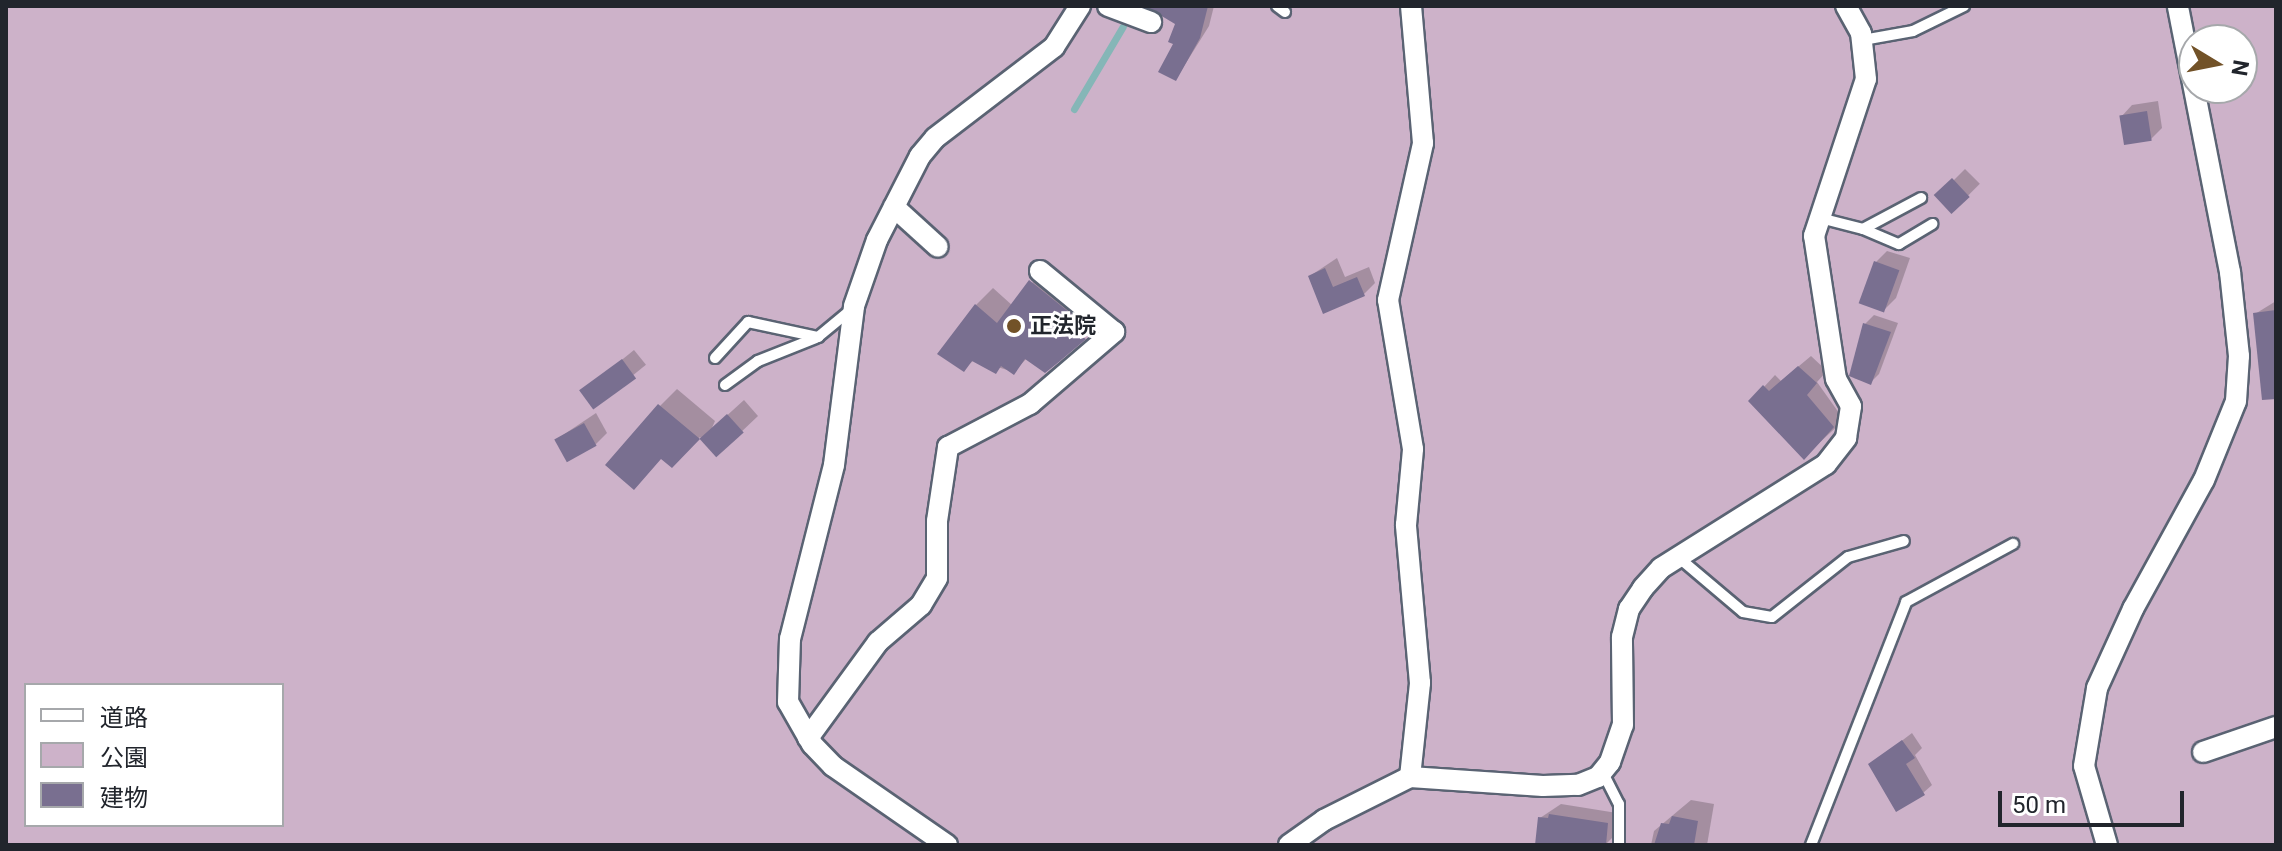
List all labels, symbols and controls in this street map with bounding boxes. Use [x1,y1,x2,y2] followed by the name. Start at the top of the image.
[2178,24,2258,104] north arrow
[2226,58,2254,78] text: N
[1030,313,1096,339] place label: 正法院
[1005,317,1023,335] marker: 正法院
[24,683,284,827] legend
[100,704,148,732] text: 道路
[100,744,148,772] text: 公園
[2002,775,2188,825] scale bar
[100,784,148,812] text: 建物
[2012,791,2066,819] text: 50 m

